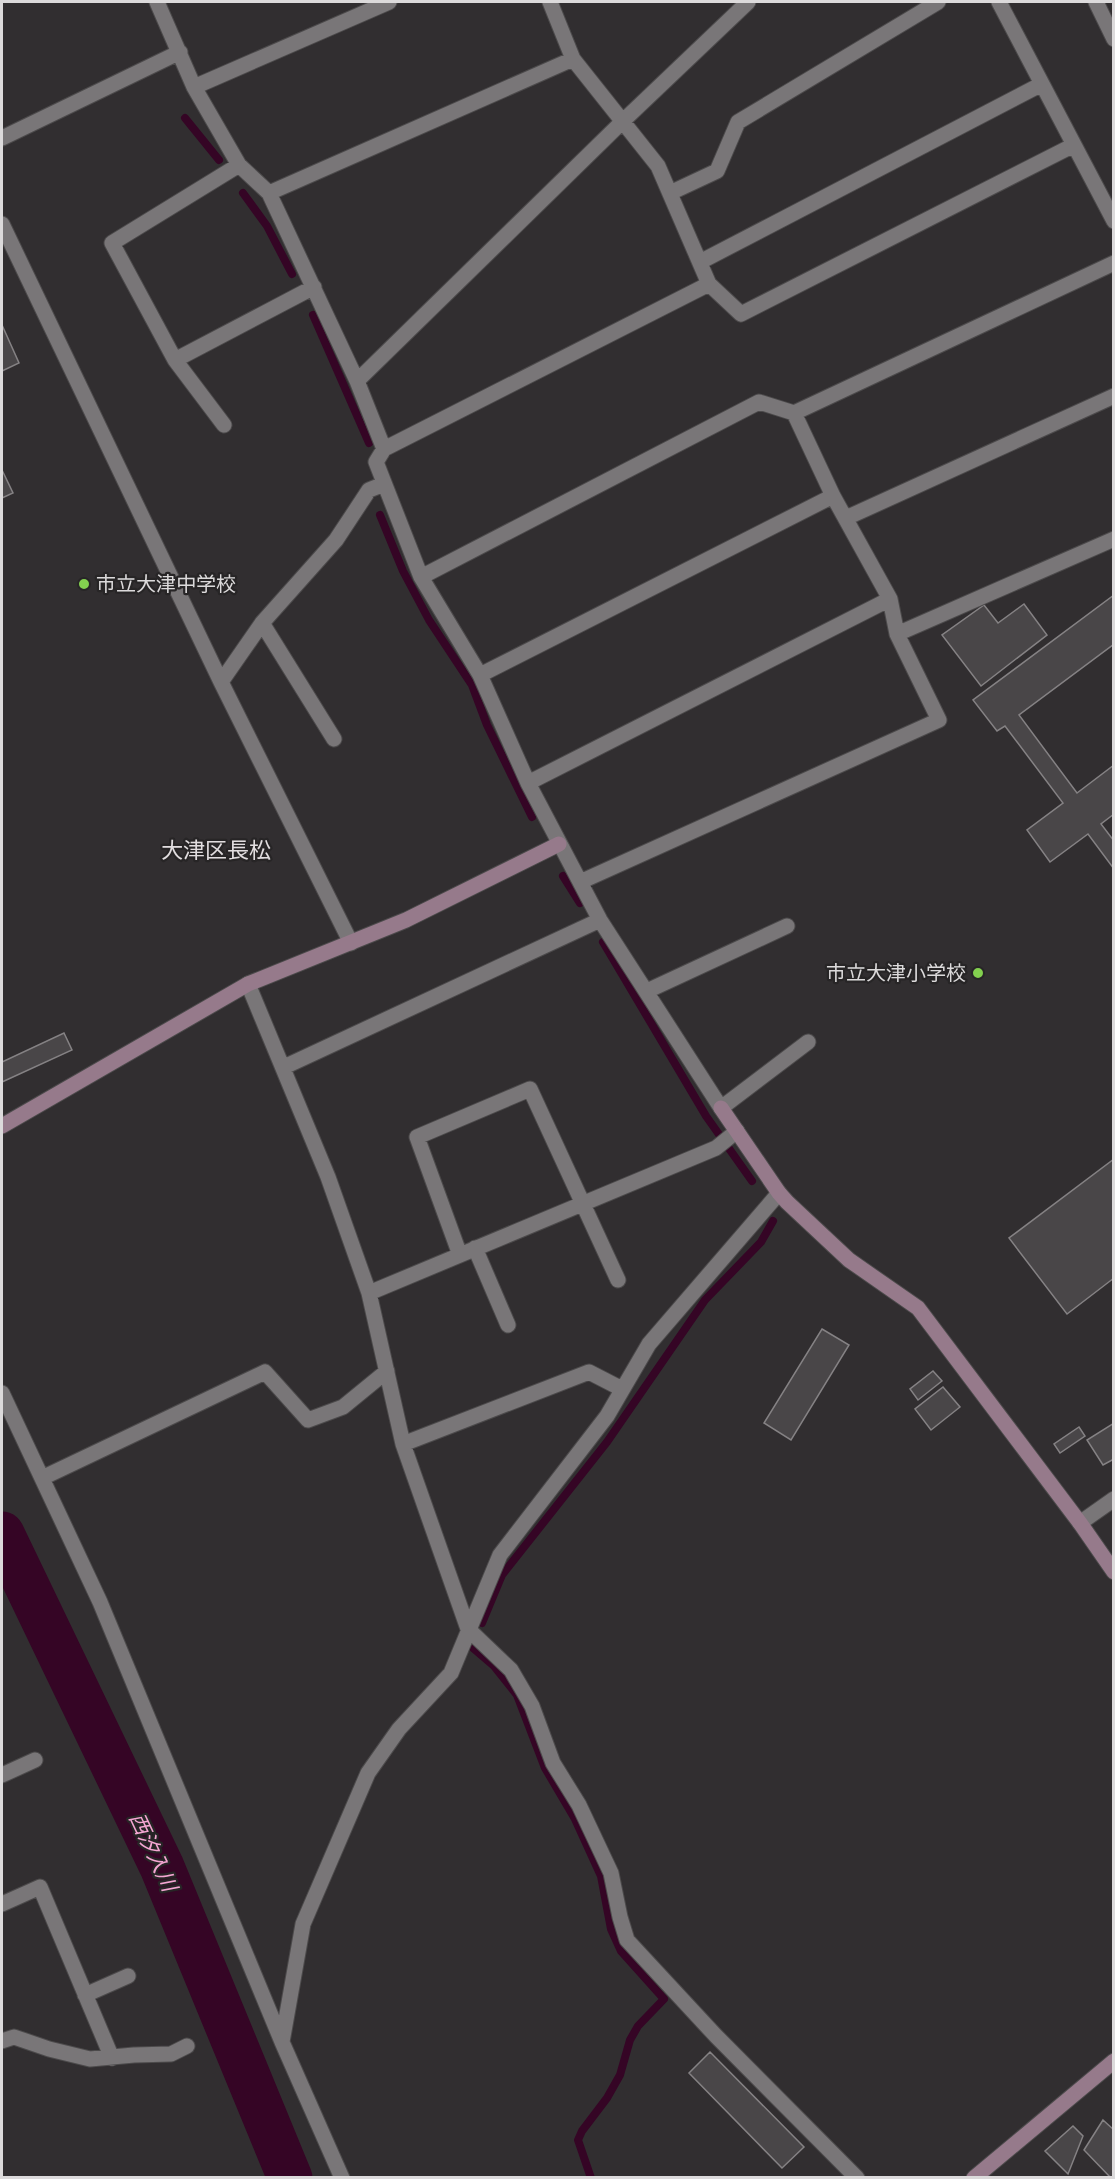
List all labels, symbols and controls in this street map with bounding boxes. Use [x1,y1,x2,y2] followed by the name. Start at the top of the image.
[96,572,236,596] place label: 市立大津中学校
[77,577,91,591] marker: 市立大津中学校
[161,838,271,863] district label: 大津区長松
[826,961,966,985] place label: 市立大津小学校
[971,966,985,980] marker: 市立大津小学校
[124,1809,182,1897] water label: 西汐入川

